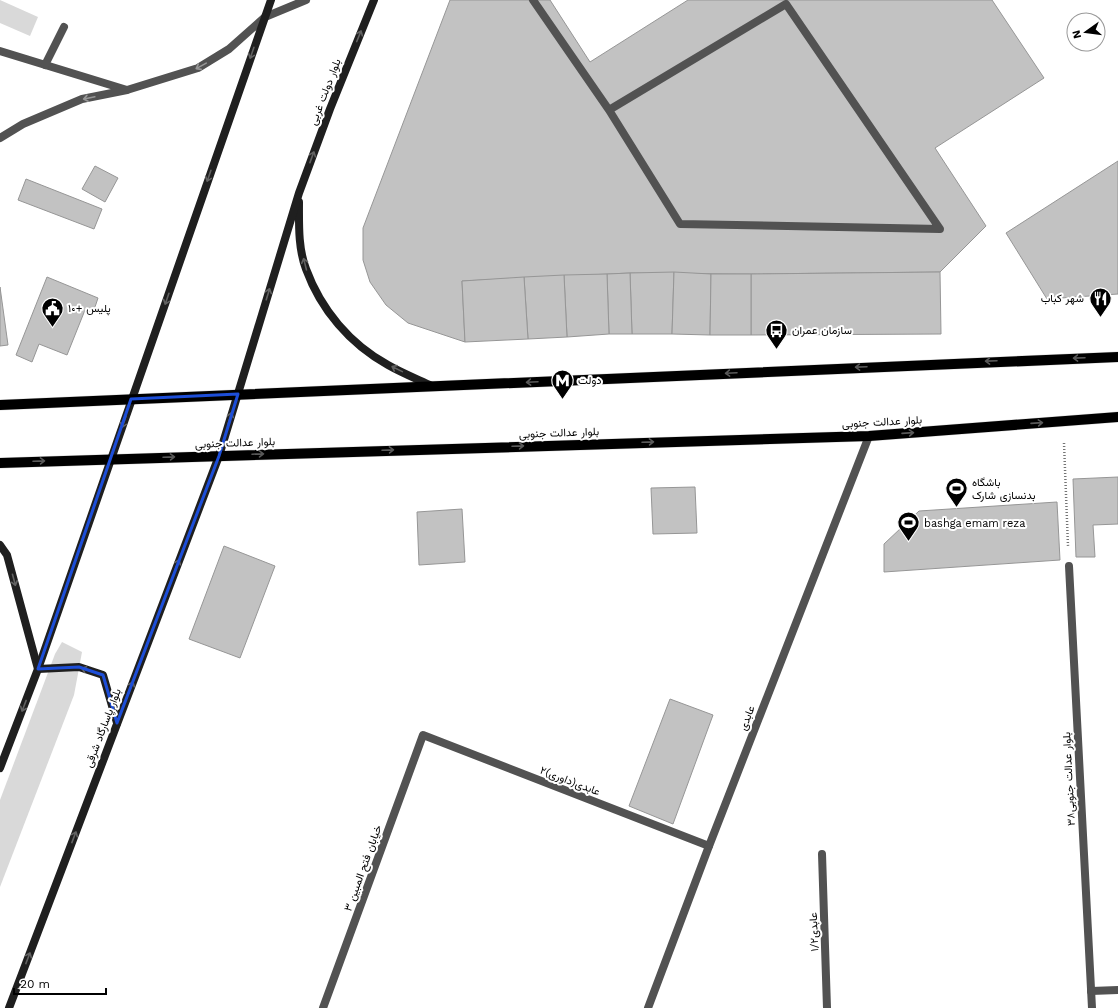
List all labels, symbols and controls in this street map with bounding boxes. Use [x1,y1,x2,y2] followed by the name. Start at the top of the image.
[1066,12,1106,52] north arrow
[1069,29,1084,40] text: N
[356,30,364,42] one-way arrow
[248,47,256,59] one-way arrow
[306,57,344,127] street label: بلوار دولت غربی
[195,62,207,70] one-way arrow
[83,94,96,102] one-way arrow
[309,151,317,163] one-way arrow
[205,170,213,182] one-way arrow
[301,258,308,271] one-way arrow
[1087,285,1113,318] restaurant icon: شهر کباب
[265,288,272,301] one-way arrow
[162,292,170,304] one-way arrow
[1041,292,1084,305] place label: شهر کباب
[39,295,65,328] public building icon: پلیس +۱۰
[68,302,111,316] place label: پلیس +۱۰
[764,317,790,350] bus stop icon: سازمان عمران
[792,324,852,337] place label: سازمان عمران
[1073,354,1086,362] one-way arrow
[985,358,998,365] one-way arrow
[855,363,868,371] one-way arrow
[391,365,403,372] one-way arrow
[549,367,575,400] metro station icon: دولت
[725,369,738,376] one-way arrow
[578,374,602,387] place label: دولت
[526,378,539,385] one-way arrow
[227,413,235,425] one-way arrow
[842,413,922,431] street label: بلوار عدالت جنوبی
[120,415,127,428] one-way arrow
[1030,420,1043,427] one-way arrow
[519,425,599,441] street label: بلوار عدالت جنوبی
[901,429,914,437] one-way arrow
[195,435,275,451] street label: بلوار عدالت جنوبی
[641,439,654,446] one-way arrow
[511,443,524,450] one-way arrow
[381,447,394,454] one-way arrow
[251,451,264,458] one-way arrow
[162,454,175,461] one-way arrow
[32,458,45,465] one-way arrow
[944,475,970,508] sports icon: باشگاه بدنسازی شارک
[972,476,1036,502] place label: باشگاه بدنسازی شارک
[895,510,921,543] sports icon: bashga emam reza
[924,517,1025,530] place label: bashga emam reza
[174,560,182,572] one-way arrow
[11,574,19,587] one-way arrow
[81,666,94,673] one-way arrow
[127,681,135,693] one-way arrow
[82,687,125,770] street label: بلوار پاسارگاد شرقی
[20,699,28,711] one-way arrow
[736,704,758,732] street label: عابدی
[1060,732,1078,826] street label: بلوار عدالت جنوبی۳۸
[538,764,602,798] street label: ۲عابدی(داوری)
[341,823,386,913] street label: خیابان فتح المبین ۳
[70,831,78,843] one-way arrow
[807,912,821,952] street label: عابدی۱/۲
[24,953,32,965] one-way arrow
[14,970,106,996] scale bar
[20,977,50,991] text: 20 m

